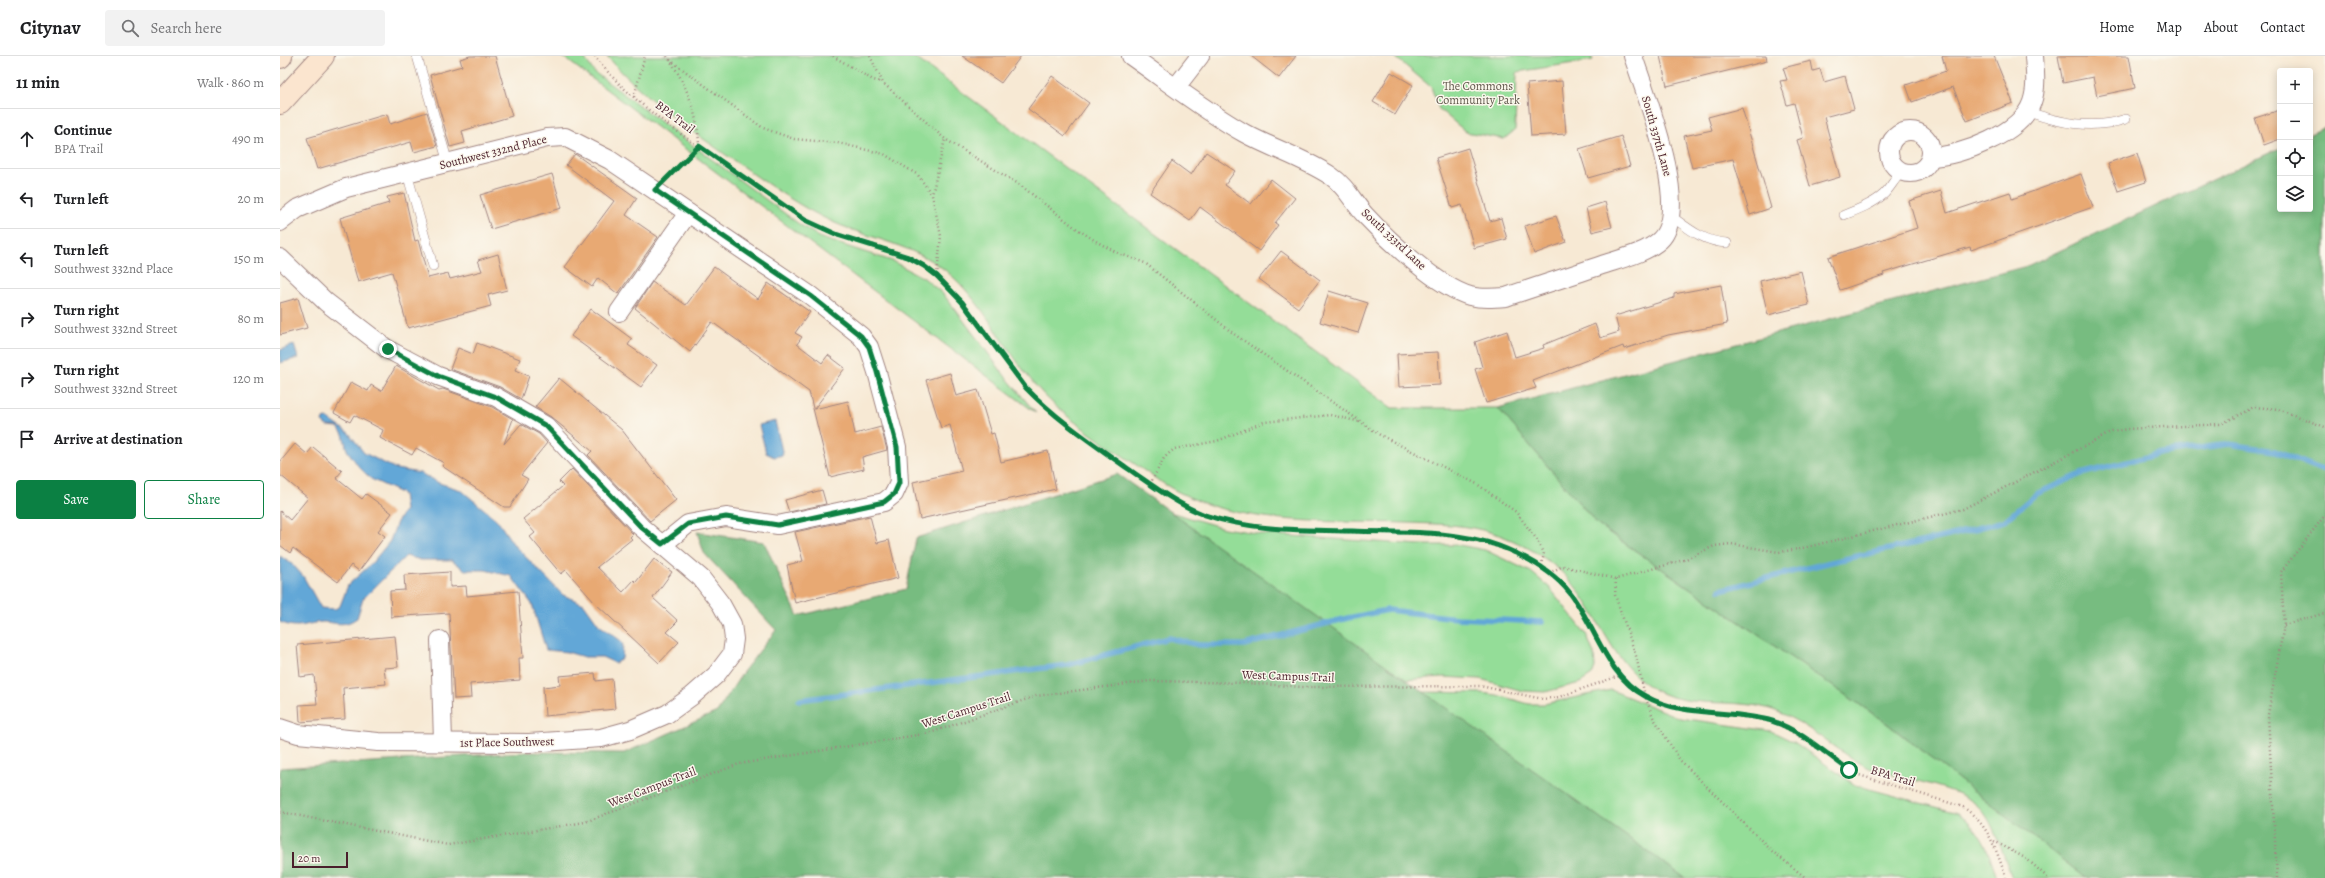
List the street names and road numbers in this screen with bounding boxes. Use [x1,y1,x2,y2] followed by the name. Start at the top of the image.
[1638,94,1676,178] street label: South 337th Lane
[652,97,698,137] street label: BPA Trail
[438,131,548,173] street label: Southwest 332nd Place
[1358,205,1430,273] street label: South 333rd Lane
[1240,666,1335,686] street label: West Campus Trail
[919,688,1013,732] street label: West Campus Trail
[460,733,554,751] street label: 1st Place Southwest
[1869,762,1917,790] street label: BPA Trail
[605,763,698,811] street label: West Campus Trail

